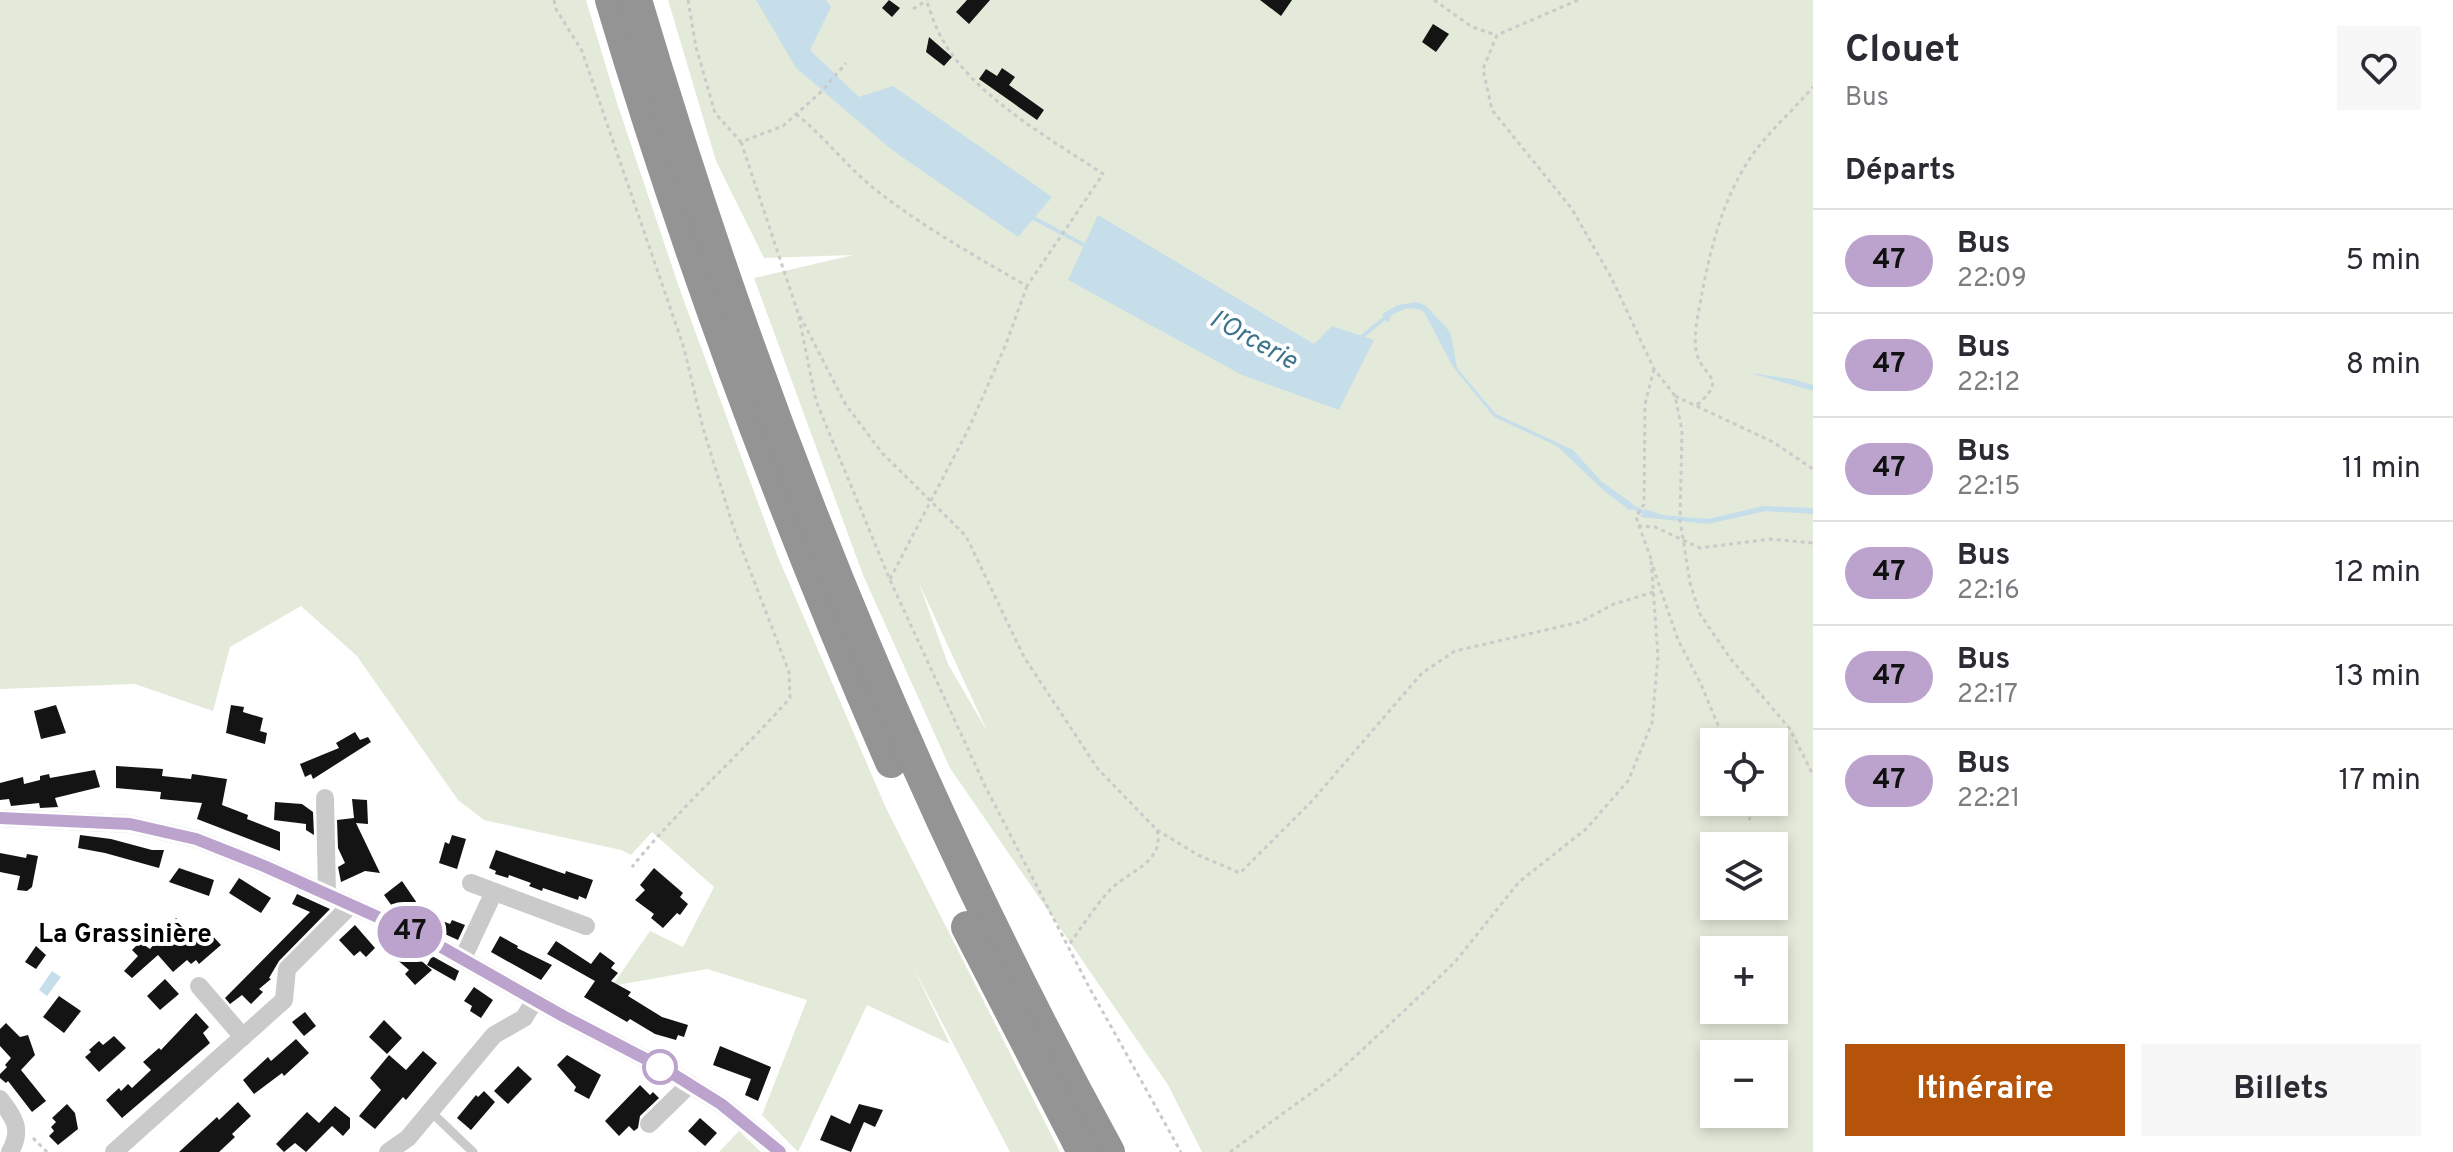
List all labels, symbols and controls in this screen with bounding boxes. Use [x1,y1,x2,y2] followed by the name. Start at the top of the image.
[2337,26,2421,110] button: heart
[1845,27,1960,76] text: Clouet
[1845,82,1889,115] text: Bus
[1845,153,1956,190] text: Départs
[1957,226,2010,263] text: Bus
[1872,243,1906,279] text: 47
[2345,243,2421,280] text: 5 min
[1957,263,2027,296] text: 22:09
[1204,304,1303,379] water label: l'Orcerie
[1957,330,2010,367] text: Bus
[1872,347,1906,383] text: 47
[2346,347,2421,384] text: 8 min
[1957,367,2020,400] text: 22:12
[1957,434,2010,471] text: Bus
[1872,451,1906,487] text: 47
[2342,451,2421,488] text: 11 min
[1957,471,2021,504] text: 22:15
[1957,538,2010,575] text: Bus
[1872,555,1906,591] text: 47
[2334,555,2421,592] text: 12 min
[1957,575,2020,608] text: 22:16
[1957,642,2010,679] text: Bus
[1872,659,1906,695] text: 47
[2335,659,2421,696] text: 13 min
[1957,679,2018,712] text: 22:17
[1700,728,1788,1128] map controls
[1700,728,1788,816] button: locate
[1957,746,2010,783] text: Bus
[1872,763,1906,799] text: 47
[2338,763,2421,800] text: 17 min
[1957,783,2020,816] text: 22:21
[1700,832,1788,920] button: layers
[374,906,446,958] line badge: 47
[393,914,427,950] text: 47
[38,919,212,952] district label: La Grassinière
[1700,936,1788,1024] button: +
[1700,1040,1788,1128] button: −
[1845,1044,2125,1136] button: Itinéraire
[2141,1044,2421,1136] button: Billets
[643,1050,677,1084] unlabelled marker

